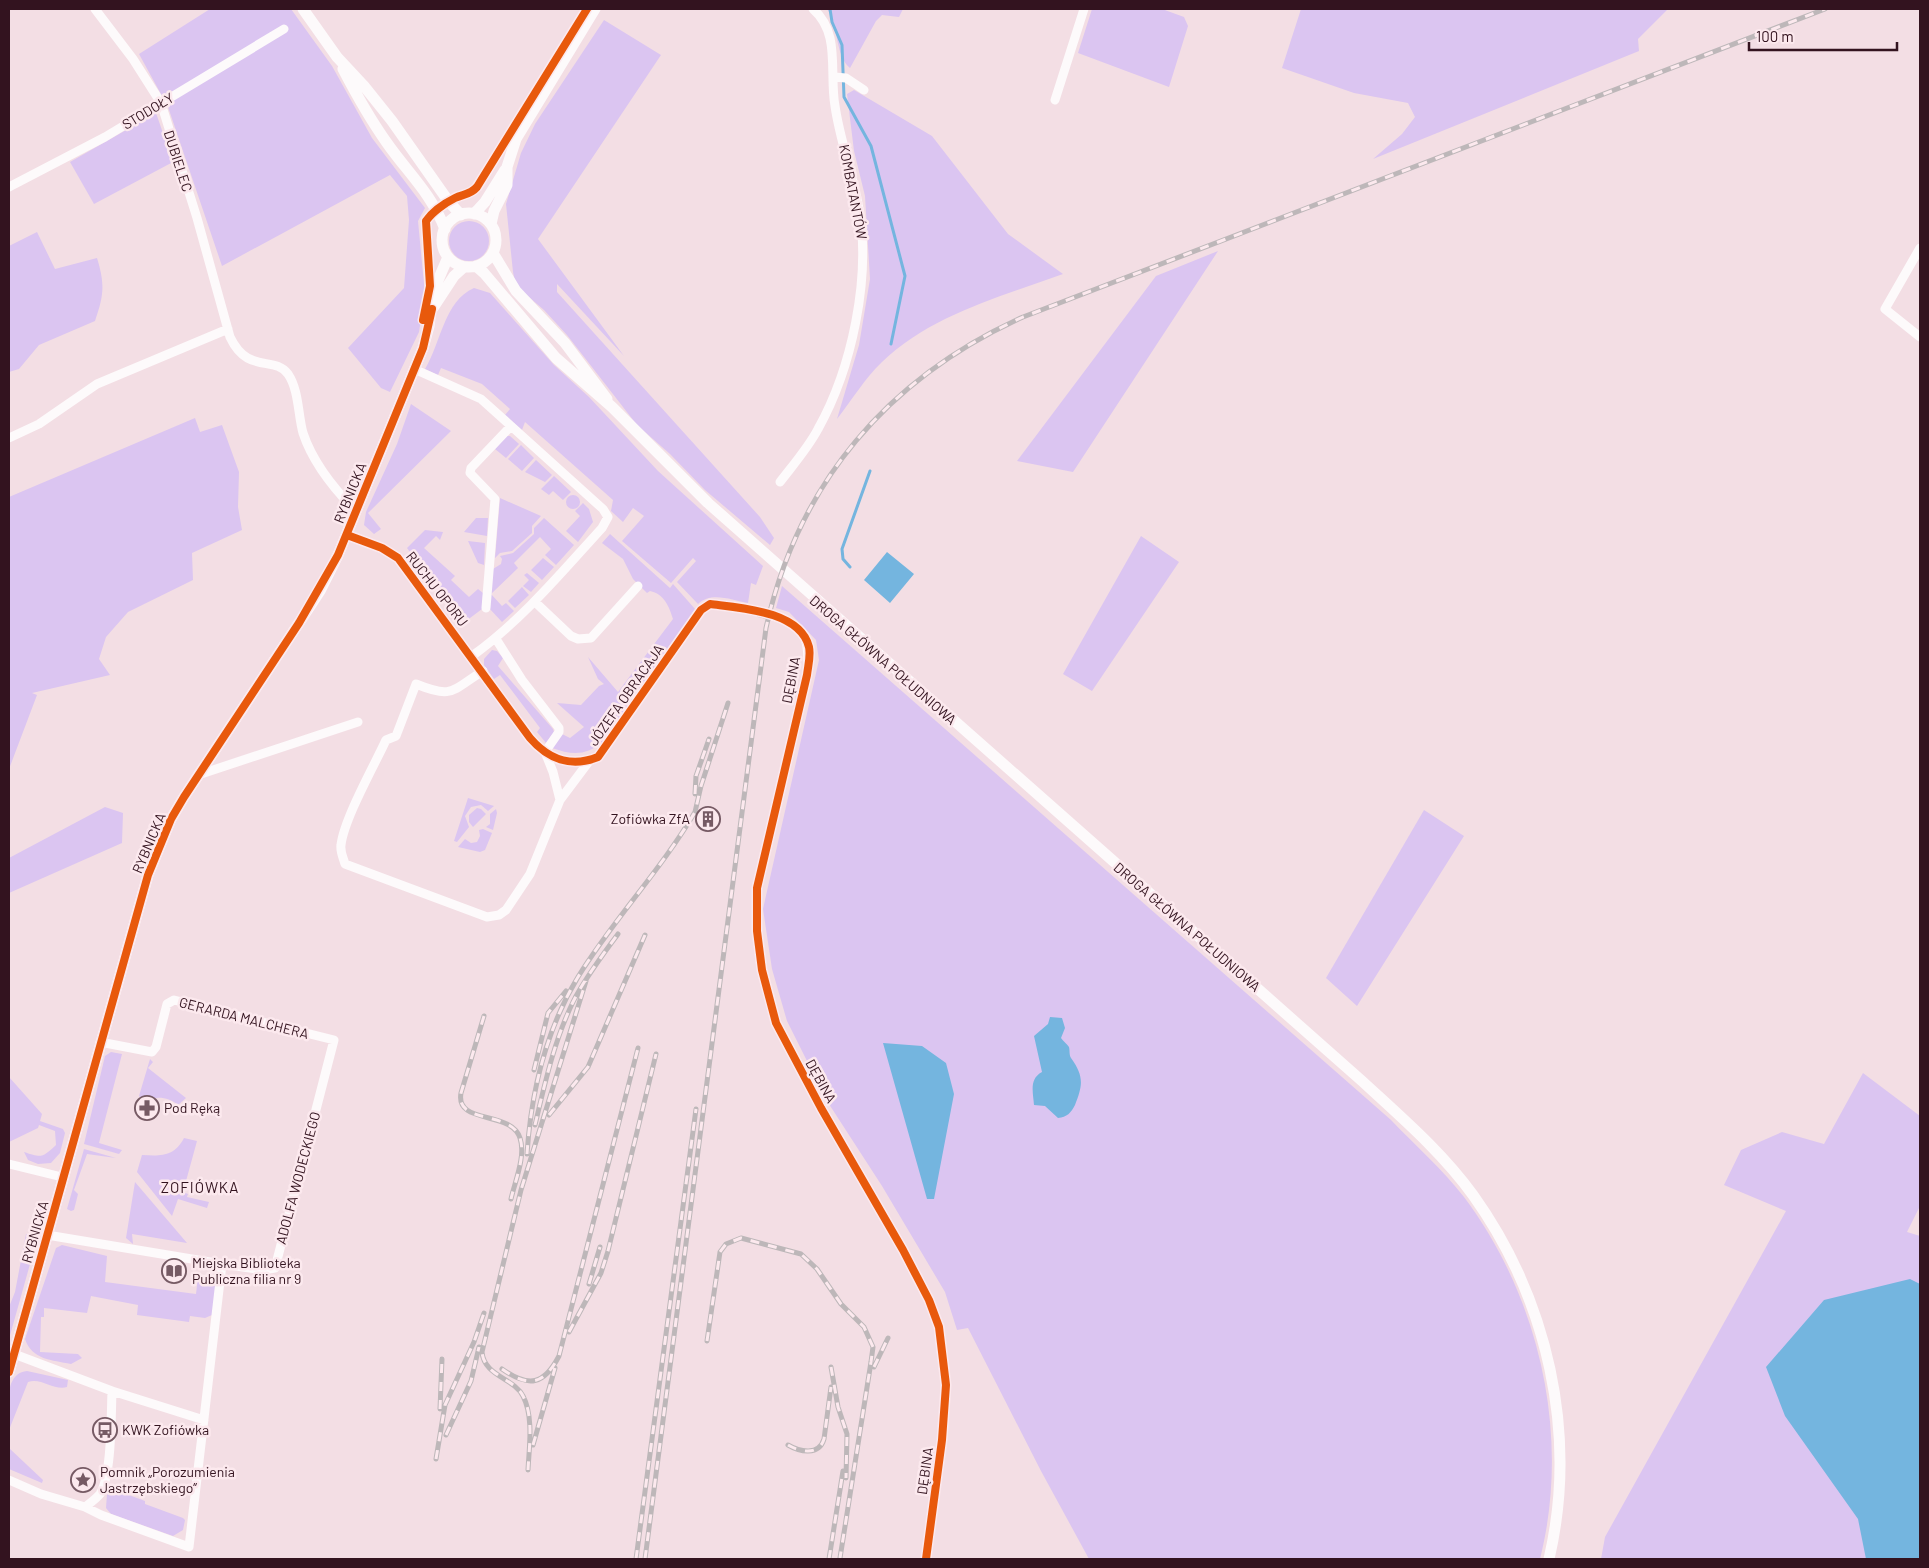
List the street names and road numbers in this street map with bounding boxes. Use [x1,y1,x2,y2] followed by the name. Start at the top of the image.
[119,89,177,133] street label: STODOŁY
[161,128,196,194] street label: DUBIELEC
[836,143,871,241] street label: KOMBATANTÓW
[330,460,370,526] street label: RYBNICKA
[403,548,472,630] street label: RUCHU OPORU
[807,591,960,728] street label: DROGA GŁÓWNA POŁUDNIOWA
[584,640,667,749] street label: JÓZEFA OBRACAJA
[778,654,803,705] street label: DĘBINA
[128,810,169,876] street label: RYBNICKA
[1111,858,1264,995] street label: DROGA GŁÓWNA POŁUDNIOWA
[178,993,311,1042] street label: GERARDA MALCHERA
[802,1056,841,1106] street label: DĘBINA
[272,1110,323,1246] street label: ADOLFA WODECKIEGO
[18,1198,52,1265] street label: RYBNICKA
[913,1446,936,1496] street label: DĘBINA

